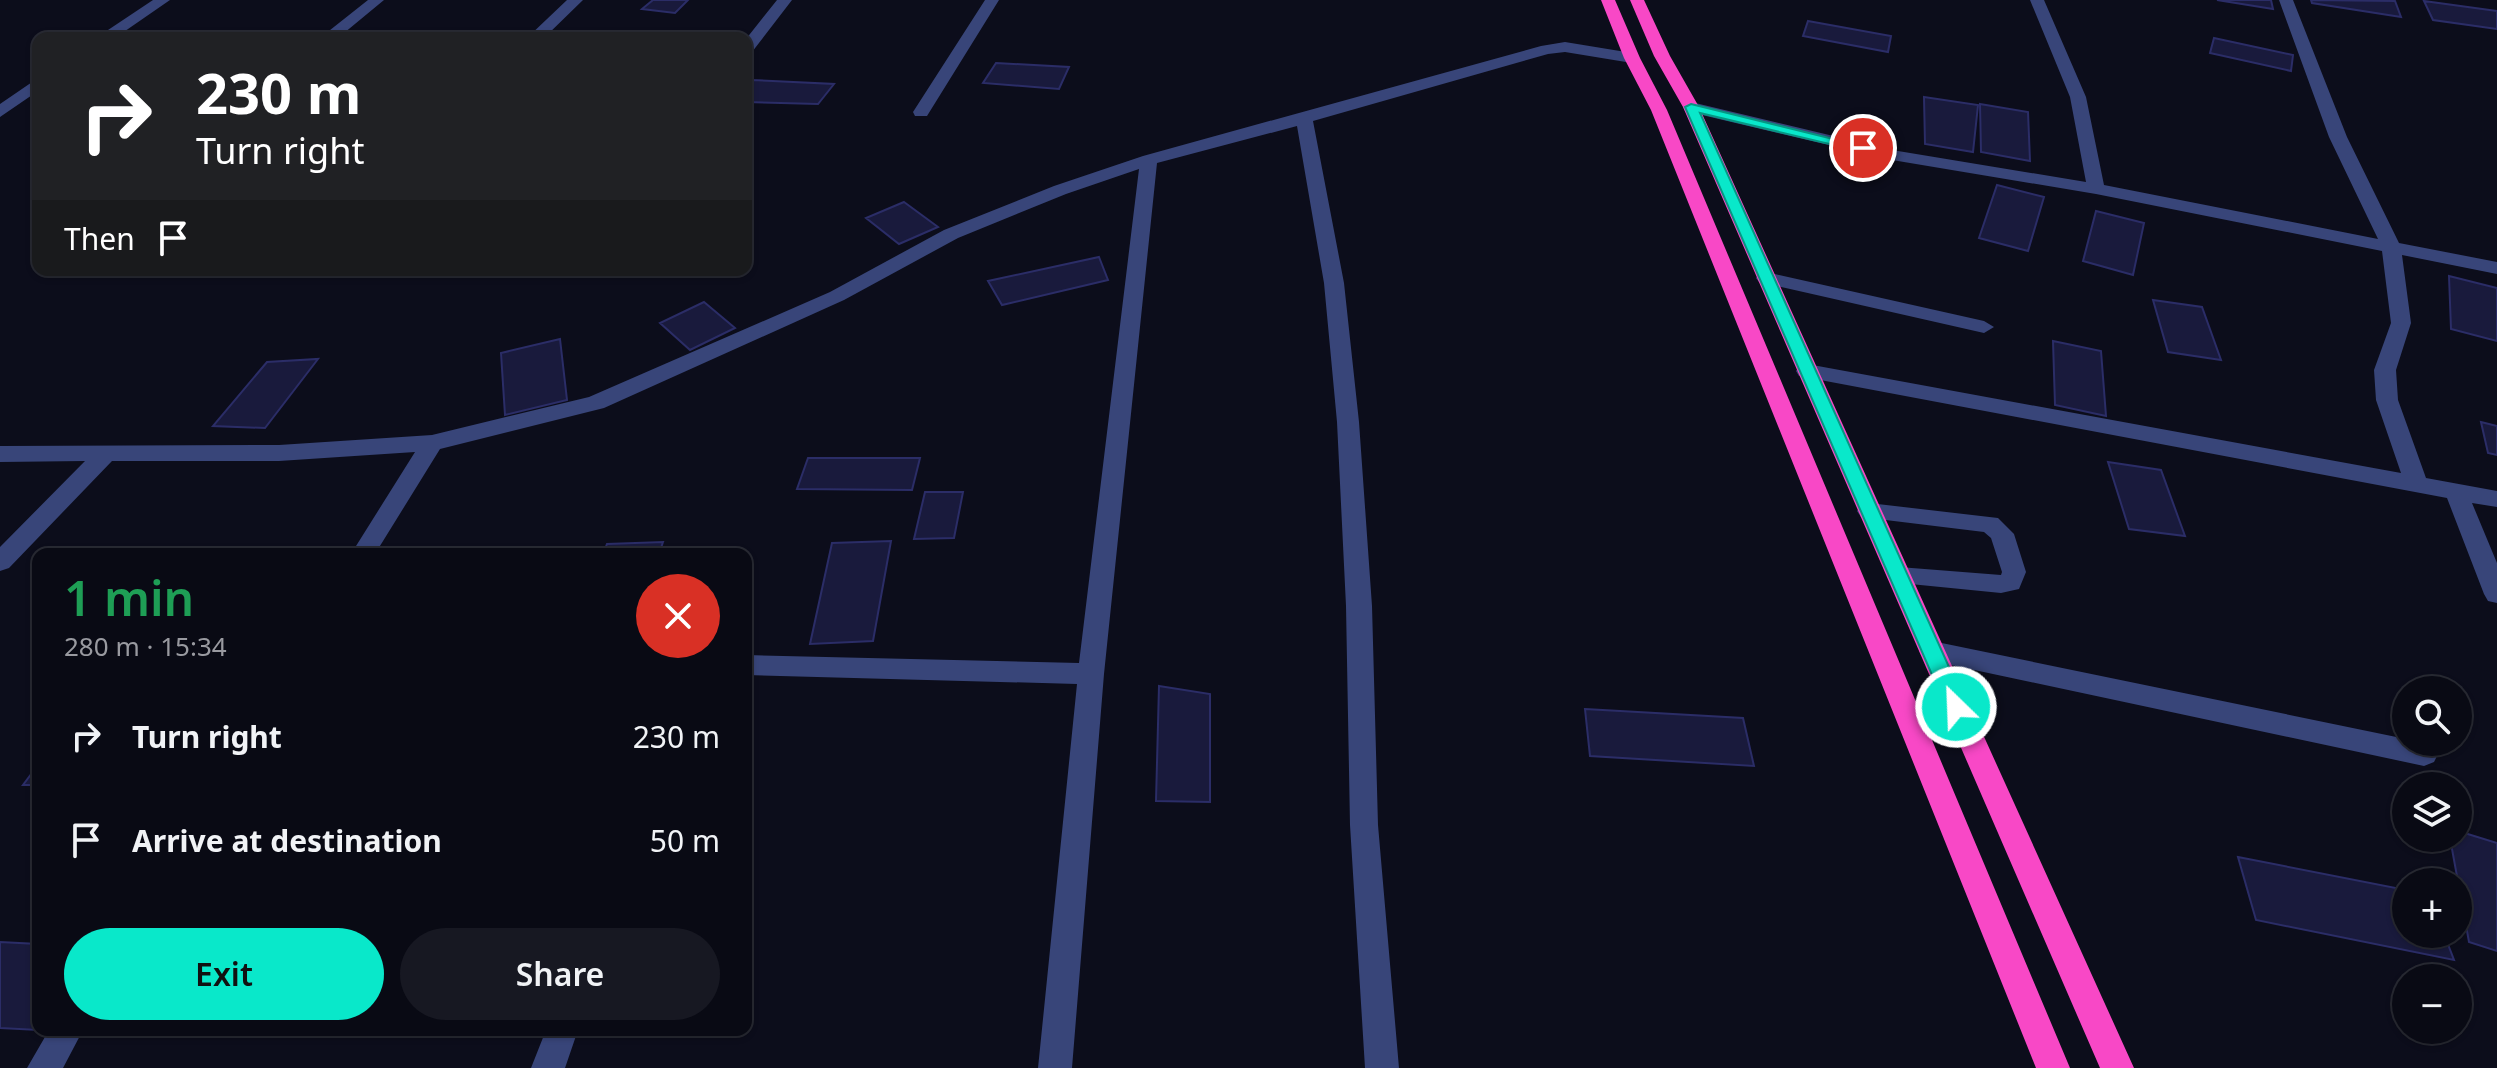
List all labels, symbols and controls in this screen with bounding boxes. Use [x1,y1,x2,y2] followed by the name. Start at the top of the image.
[196,54,361,130] text: 230 m
[64,64,168,168] icon: right
[1829,114,1897,182] pin
[196,126,364,175] text: Turn right
[1841,126,1885,170] icon: arrive
[151,216,195,260] icon: arrive
[64,218,135,259] text: Then
[64,565,194,630] text: 1 min
[636,574,720,658] button: close
[64,628,227,664] text: 280 m · 15:34
[1914,665,1998,749] position arrow
[2392,676,2472,1044] map controls
[2392,676,2472,756] button: search
[64,714,108,758] icon: right
[132,716,282,757] text: Turn right
[633,716,720,757] text: 230 m
[2392,772,2472,852] button: layers
[64,818,108,862] icon: arrive
[132,820,442,861] text: Arrive at destination
[650,820,720,861] text: 50 m
[2392,868,2472,948] button: +
[64,928,384,1020] button: Exit
[400,928,720,1020] button: Share
[2392,964,2472,1044] button: −

